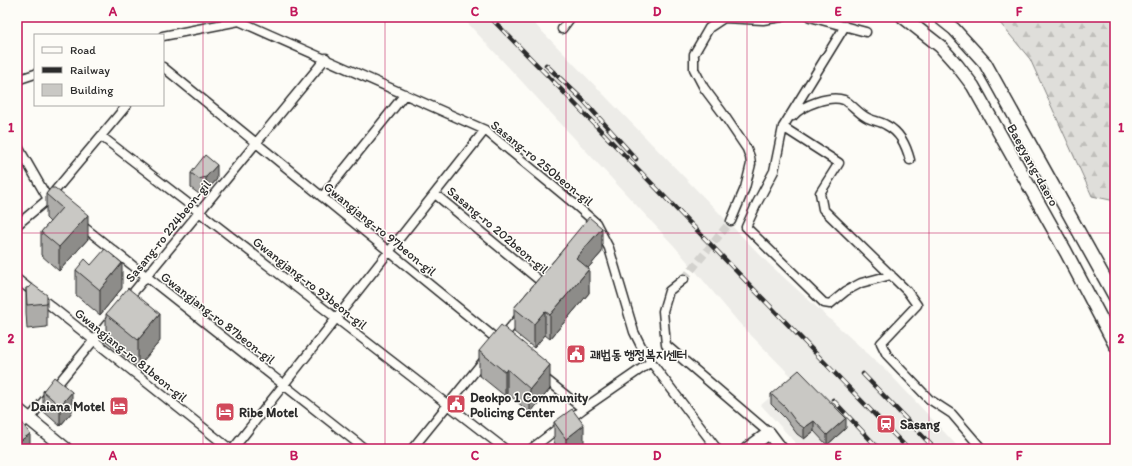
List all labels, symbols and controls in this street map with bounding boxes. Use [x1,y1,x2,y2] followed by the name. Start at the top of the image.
[108,4,118,19] text: A
[290,4,299,19] text: B
[471,4,480,19] text: C
[653,4,662,19] text: D
[834,4,842,19] text: E
[1016,4,1023,19] text: F
[34,34,164,106] legend
[70,43,96,57] text: Road
[70,63,110,77] text: Railway
[70,83,114,97] text: Building
[488,117,596,209] street label: Sasang-ro 250beon-gil
[8,120,14,135] text: 1
[1118,120,1124,135] text: 1
[1004,121,1062,209] street label: Baegyang-daero
[122,177,214,285] street label: Sasang-ro 224beon-gil
[321,179,439,279] street label: Gwangjang-ro 97beon-gil
[444,183,552,277] street label: Sasang-ro 202beon-gil
[250,234,370,332] street label: Gwangjang-ro 93beon-gil
[158,269,278,367] street label: Gwangjang-ro 87beon-gil
[72,305,190,405] street label: Gwangjang-ro 81beon-gil
[8,331,15,346] text: 2
[1118,331,1125,346] text: 2
[565,343,587,365] public building icon: 괘법동 행정복지센터
[590,347,687,362] place label: 괘법동 행정복지센터
[470,390,589,421] place label: Deokpo 1 Community Policing Center
[445,393,467,415] public building icon: Deokpo 1 Community Policing Center
[108,395,130,417] hotel icon: Daiana Motel
[31,399,105,414] place label: Daiana Motel
[214,401,236,423] hotel icon: Ribe Motel
[239,405,298,420] place label: Ribe Motel
[875,413,897,435] station icon: Sasang
[900,417,940,433] place label: Sasang
[108,448,118,463] text: A
[290,448,299,463] text: B
[471,448,480,463] text: C
[653,448,662,463] text: D
[834,448,842,463] text: E
[1016,448,1023,463] text: F

